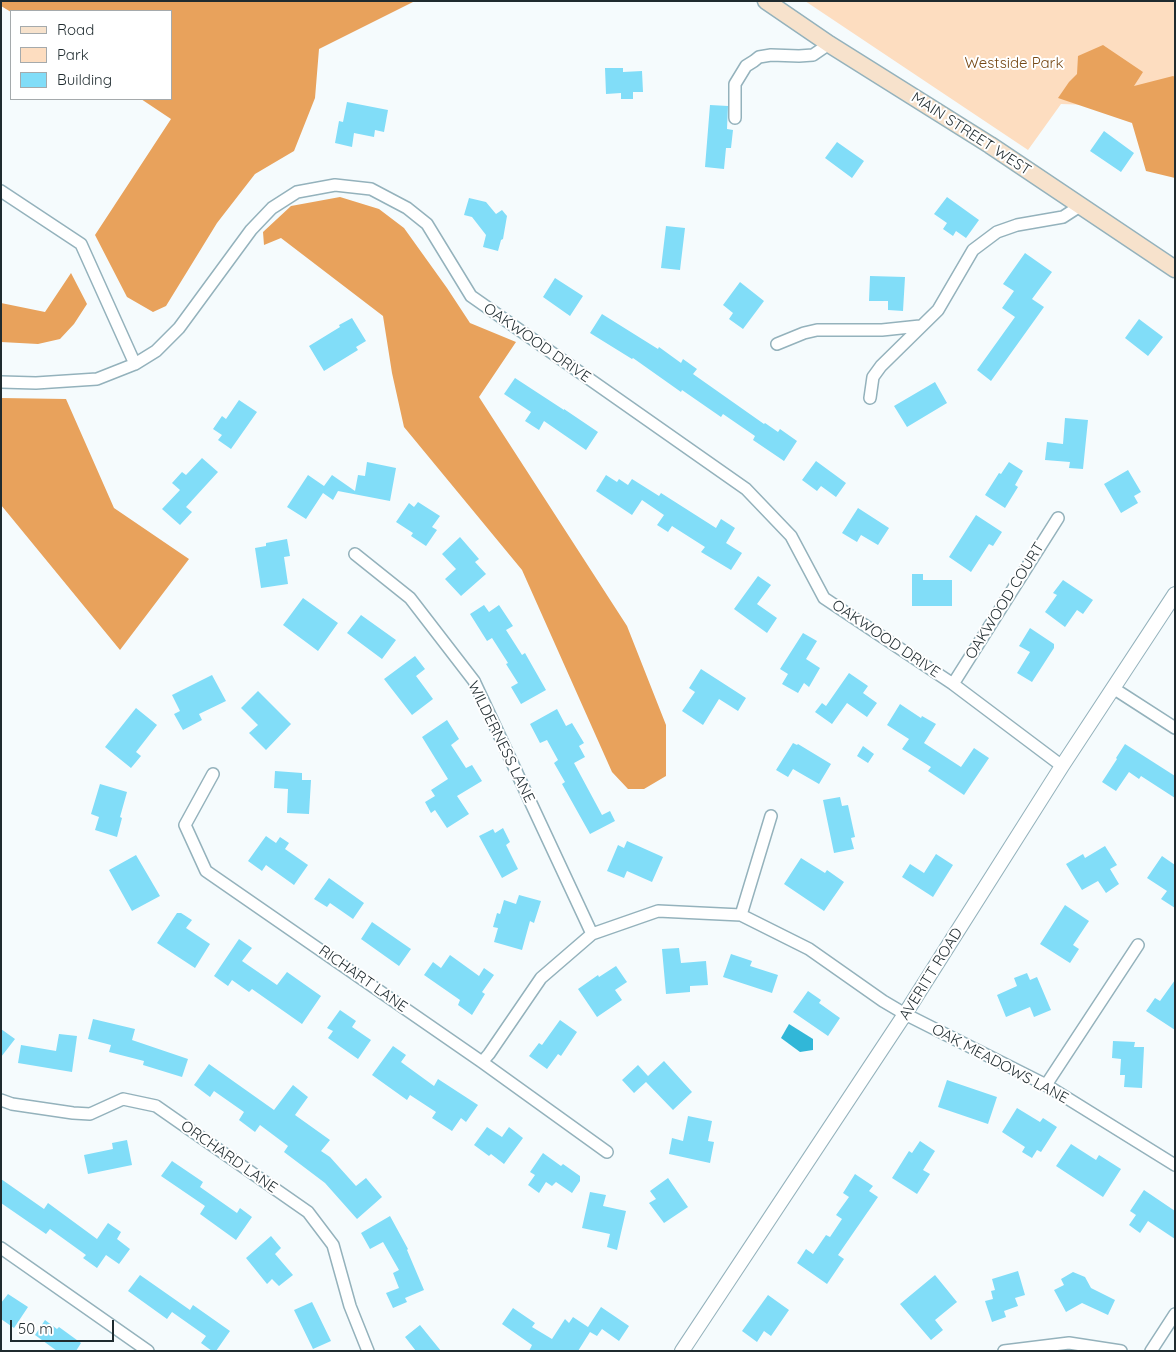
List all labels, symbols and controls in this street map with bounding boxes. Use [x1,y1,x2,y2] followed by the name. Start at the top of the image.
[10,10,172,100] legend
[57,20,94,39] text: Road
[57,45,89,64] text: Park
[965,54,1063,72] park label: Westside Park
[57,70,112,89] text: Building
[908,89,1034,179] street label: MAIN STREET WEST
[480,299,594,387] street label: OAKWOOD DRIVE
[962,539,1048,663] street label: OAKWOOD COURT
[829,596,943,682] street label: OAKWOOD DRIVE
[464,678,538,806] street label: WILDERNESS LANE
[896,925,966,1023] street label: AVERITT ROAD
[315,942,411,1016] street label: RICHART LANE
[929,1020,1071,1108] street label: OAK MEADOWS LANE
[177,1117,281,1197] street label: ORCHARD LANE
[12,1310,116,1342] scale bar
[18,1319,53,1338] text: 50 m

